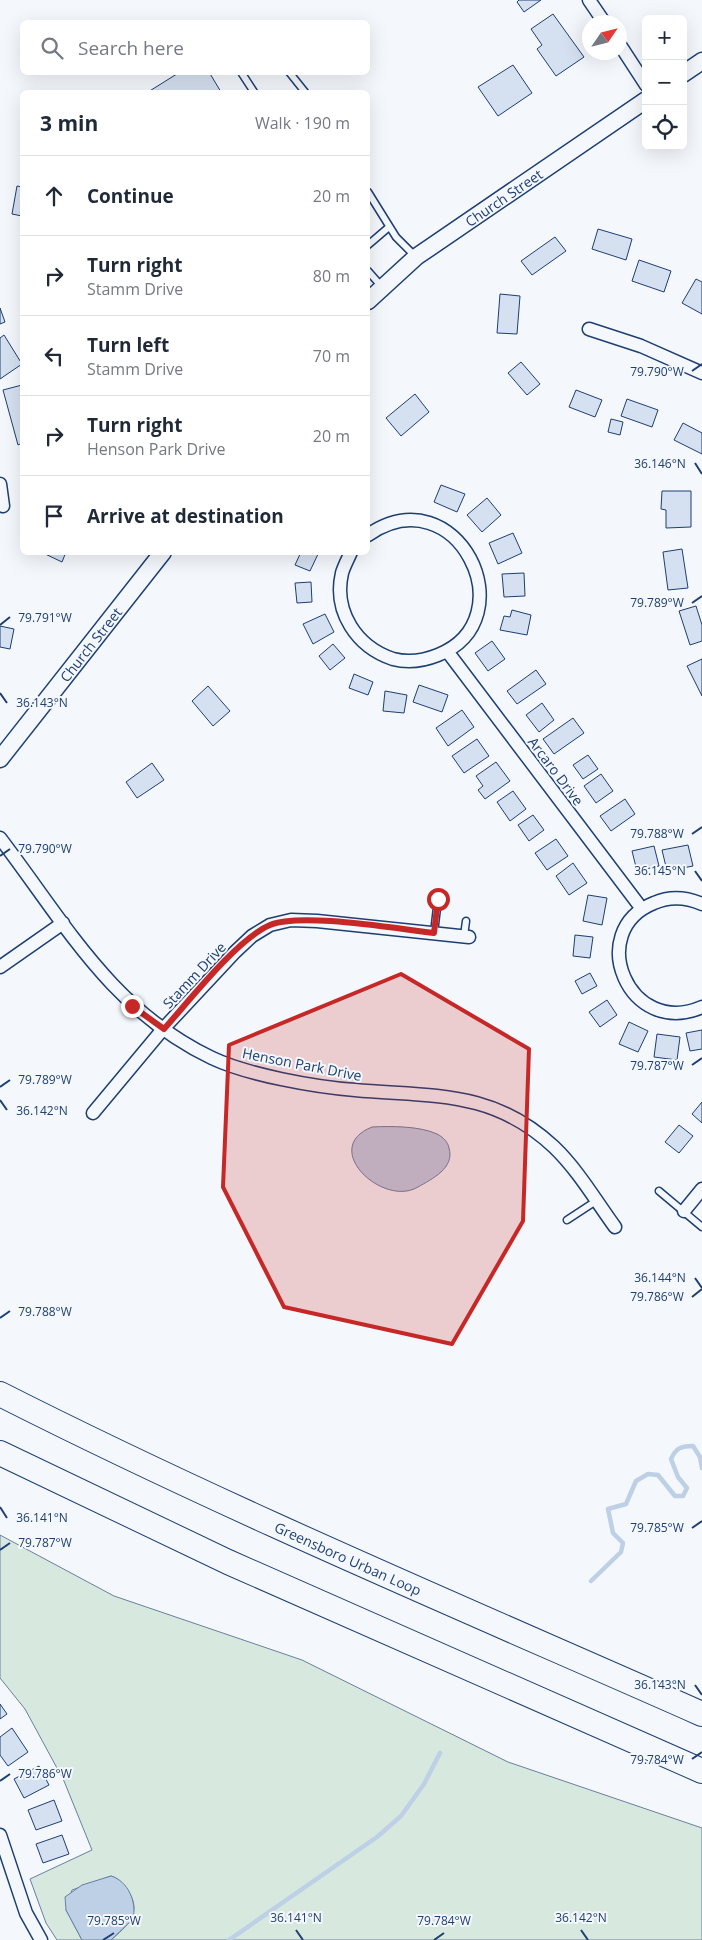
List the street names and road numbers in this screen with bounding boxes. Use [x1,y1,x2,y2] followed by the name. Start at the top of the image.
[461,164,546,230] street label: Church Street
[55,603,126,685] street label: Church Street
[524,733,588,809] street label: Arcaro Drive
[158,938,230,1012] street label: Stamm Drive
[241,1043,363,1085] street label: Henson Park Drive
[272,1517,425,1599] street label: Greensboro Urban Loop

